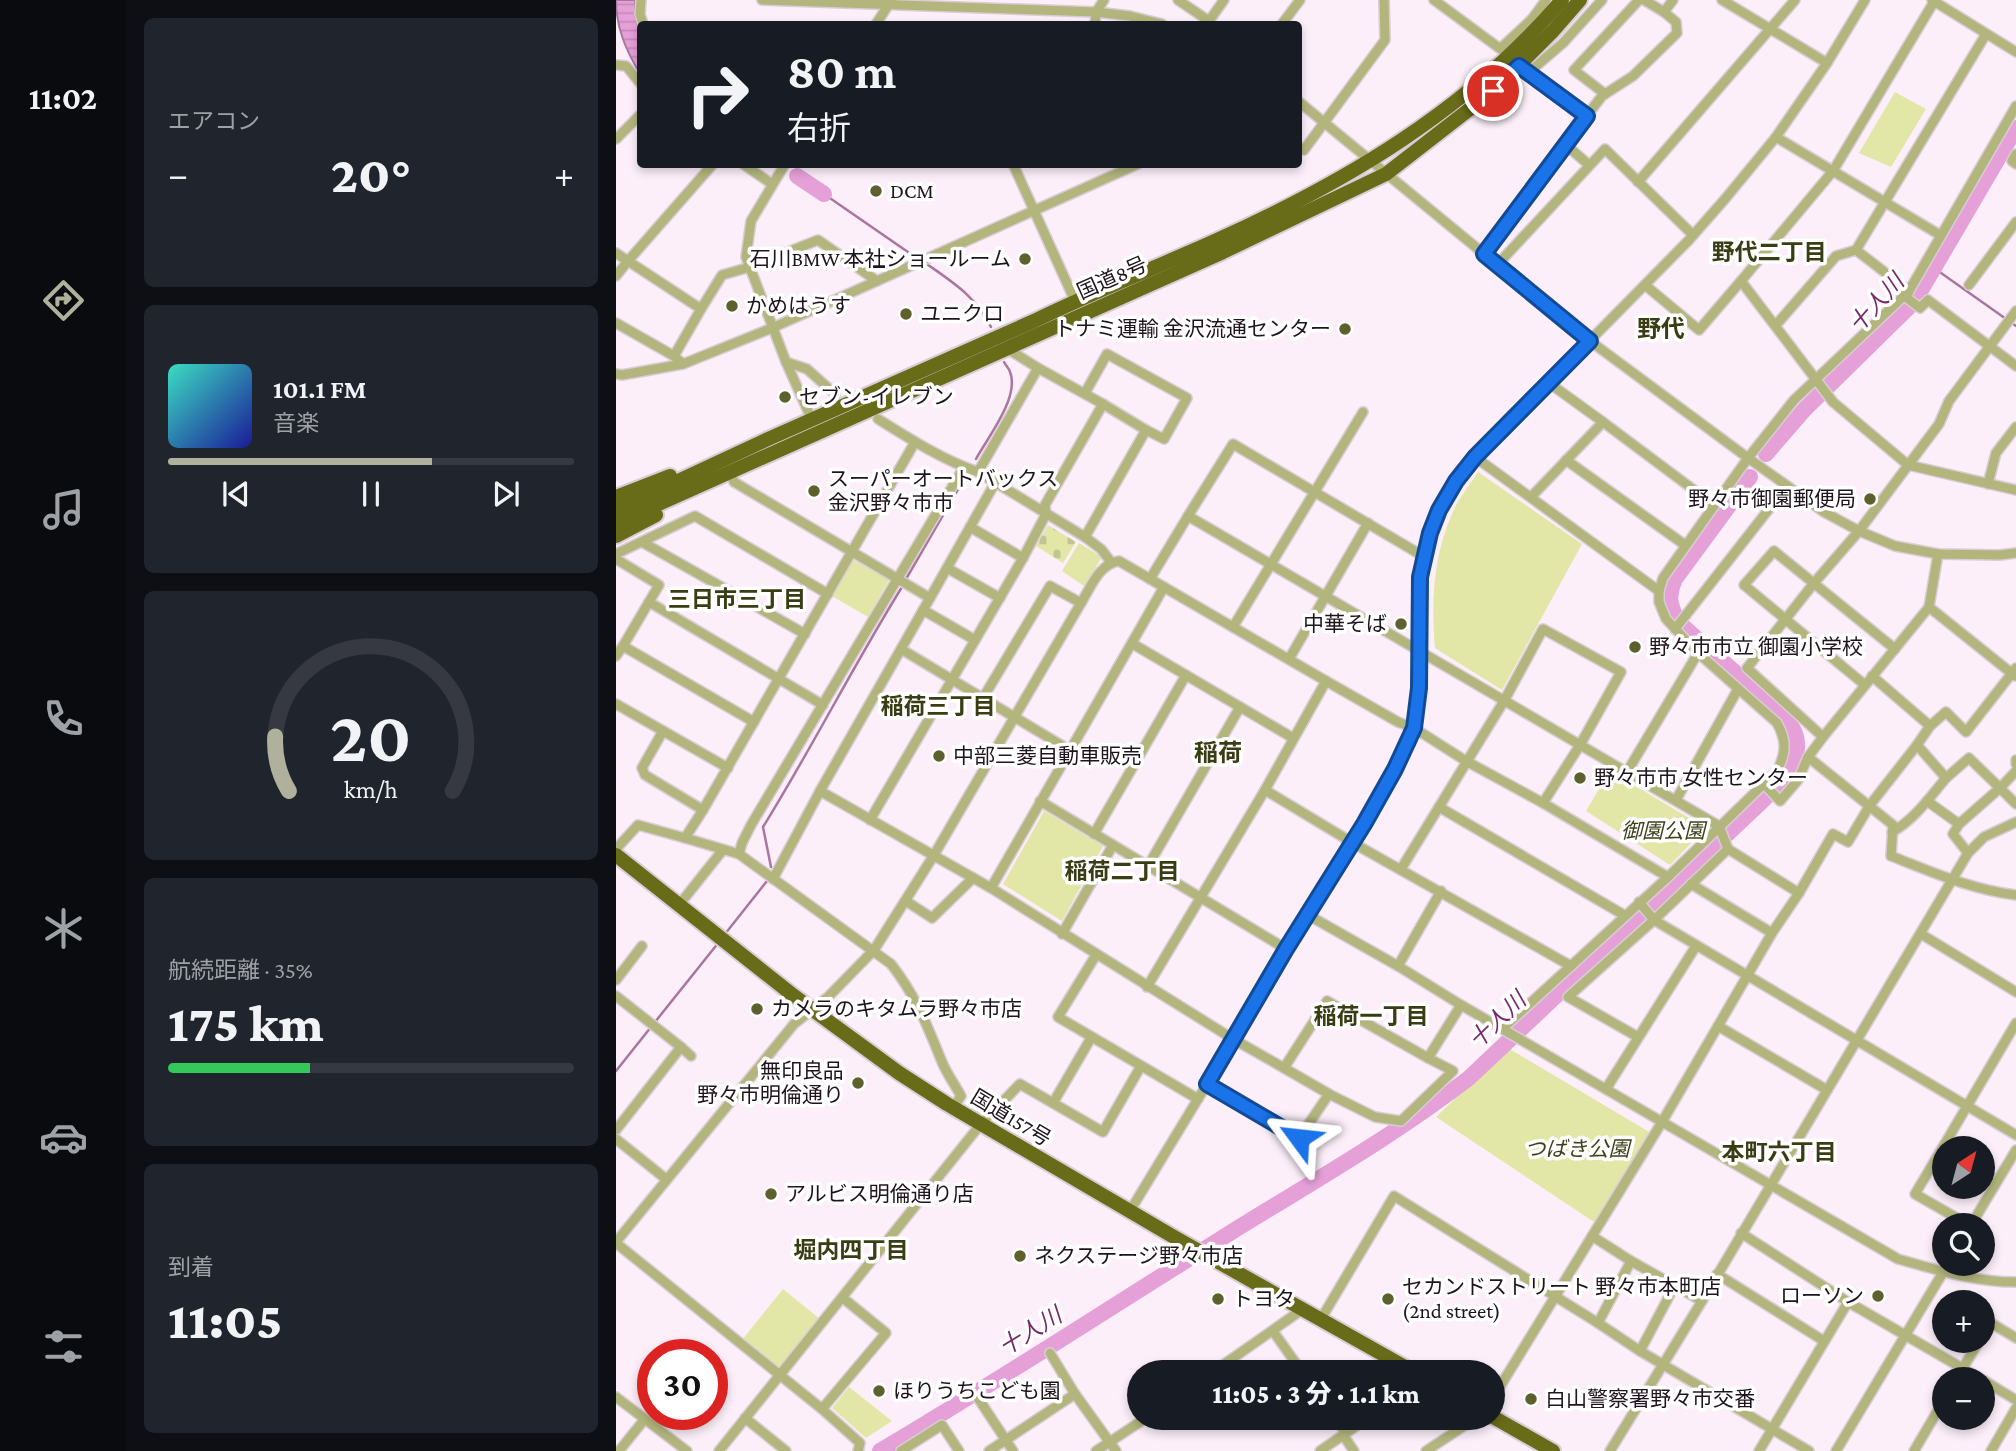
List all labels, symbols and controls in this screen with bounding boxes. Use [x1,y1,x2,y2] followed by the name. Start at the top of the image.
[787,44,896,99] text: 80 m
[672,49,763,140] icon: right
[1463,61,1523,121] pin
[1474,72,1512,110] icon: arrive
[29,80,97,116] text: 11:02
[168,108,260,134] text: エアコン
[787,110,851,146] text: 右折
[331,145,411,203] text: 20°
[168,153,188,195] text: −
[554,153,574,195] text: +
[890,179,934,203] place label: DCM
[868,183,884,199] marker: DCM
[1712,239,1827,265] district label: 野代二丁目
[749,247,1011,271] place label: 石川BMW 本社ショールーム
[1017,251,1033,267] marker: 石川BMW 本社ショールーム
[1073,252,1151,304] street label: 国道8号
[1843,266,1911,337] water label: 十人川
[39,276,88,325] icon: directions
[746,294,851,318] place label: かめはうす
[724,298,740,314] marker: かめはうす
[920,302,1004,326] place label: ユニクロ
[898,306,914,322] marker: ユニクロ
[1637,315,1685,342] district label: 野代
[1054,317,1331,341] place label: トナミ運輸 金沢流通センター
[1337,321,1353,337] marker: トナミ運輸 金沢流通センター
[273,375,367,404] text: 101.1 FM
[799,385,954,409] place label: セブン-イレブン
[777,389,793,405] marker: セブン-イレブン
[273,410,319,436] text: 音楽
[828,467,1058,515] place label: スーパーオートバックス 金沢野々市市
[217,475,255,513] icon: previous
[352,475,390,513] icon: pause
[487,475,525,513] icon: next
[806,483,822,499] marker: スーパーオートバックス 金沢野々市市
[39,485,88,534] icon: music
[1688,487,1856,511] place label: 野々市御園郵便局
[1862,491,1878,507] marker: 野々市御園郵便局
[668,586,806,612] district label: 三日市三丁目
[1303,612,1387,636] place label: 中華そば
[1393,616,1409,632] marker: 中華そば
[1649,635,1863,659] place label: 野々市市立 御園小学校
[1627,639,1643,655] marker: 野々市市立 御園小学校
[881,693,996,719] district label: 稲荷三丁目
[39,694,88,743] icon: phone
[330,697,412,778] text: 20
[1194,739,1242,766] district label: 稲荷
[953,744,1142,768] place label: 中部三菱自動車販売
[931,748,947,764] marker: 中部三菱自動車販売
[1594,766,1808,790] place label: 野々市市 女性センター
[1572,770,1588,786] marker: 野々市市 女性センター
[344,776,398,803] text: km/h
[1621,819,1708,843] park label: 御園公園
[1065,858,1180,884] district label: 稲荷二丁目
[39,904,88,953] icon: climate
[168,957,313,983] text: 航続距離 · 35%
[1463,985,1533,1053] water label: 十人川
[168,994,324,1052] text: 175 km
[771,997,1022,1021] place label: カメラのキタムラ野々市店
[749,1001,765,1017] marker: カメラのキタムラ野々市店
[1314,1003,1429,1029] district label: 稲荷一丁目
[697,1059,844,1107] place label: 無印良品 野々市明倫通り
[850,1075,866,1091] marker: 無印良品 野々市明倫通り
[967,1085,1055,1151] street label: 国道157号
[1262,1101,1336,1175] position arrow
[39,1113,88,1162] icon: car
[1932,1136,1995,1199] north arrow
[1932,1136,1995,1430] map controls
[1525,1137,1632,1161] park label: つばき公園
[1722,1139,1837,1165] district label: 本町六丁目
[785,1182,974,1206] place label: アルビス明倫通り店
[763,1186,779,1202] marker: アルビス明倫通り店
[1932,1213,1995,1276] button: search
[794,1237,909,1263] district label: 堀内四丁目
[1034,1244,1243,1268] place label: ネクステージ野々市店
[1012,1248,1028,1264] marker: ネクステージ野々市店
[168,1254,214,1280] text: 到着
[1402,1275,1721,1323] place label: セカンドストリート 野々市本町店 (2nd street)
[1780,1284,1864,1308] place label: ローソン
[1232,1287,1295,1311] place label: トヨタ
[1870,1288,1886,1304] marker: ローソン
[1932,1290,1995,1353] button: +
[168,1291,282,1349] text: 11:05
[1210,1291,1226,1307] marker: トヨタ
[1380,1291,1396,1307] marker: セカンドストリート 野々市本町店 (2nd street)
[994,1300,1069,1360] water label: 十人川
[39,1322,88,1371] icon: filters
[637,1339,728,1430] speed limit sign: 30
[1932,1367,1995,1430] button: −
[893,1379,1061,1403] place label: ほりうちこども園
[1212,1380,1420,1409] text: 11:05 · 3 分 · 1.1 km
[871,1383,887,1399] marker: ほりうちこども園
[1545,1387,1755,1411] place label: 白山警察署野々市交番
[1523,1391,1539,1407] marker: 白山警察署野々市交番

